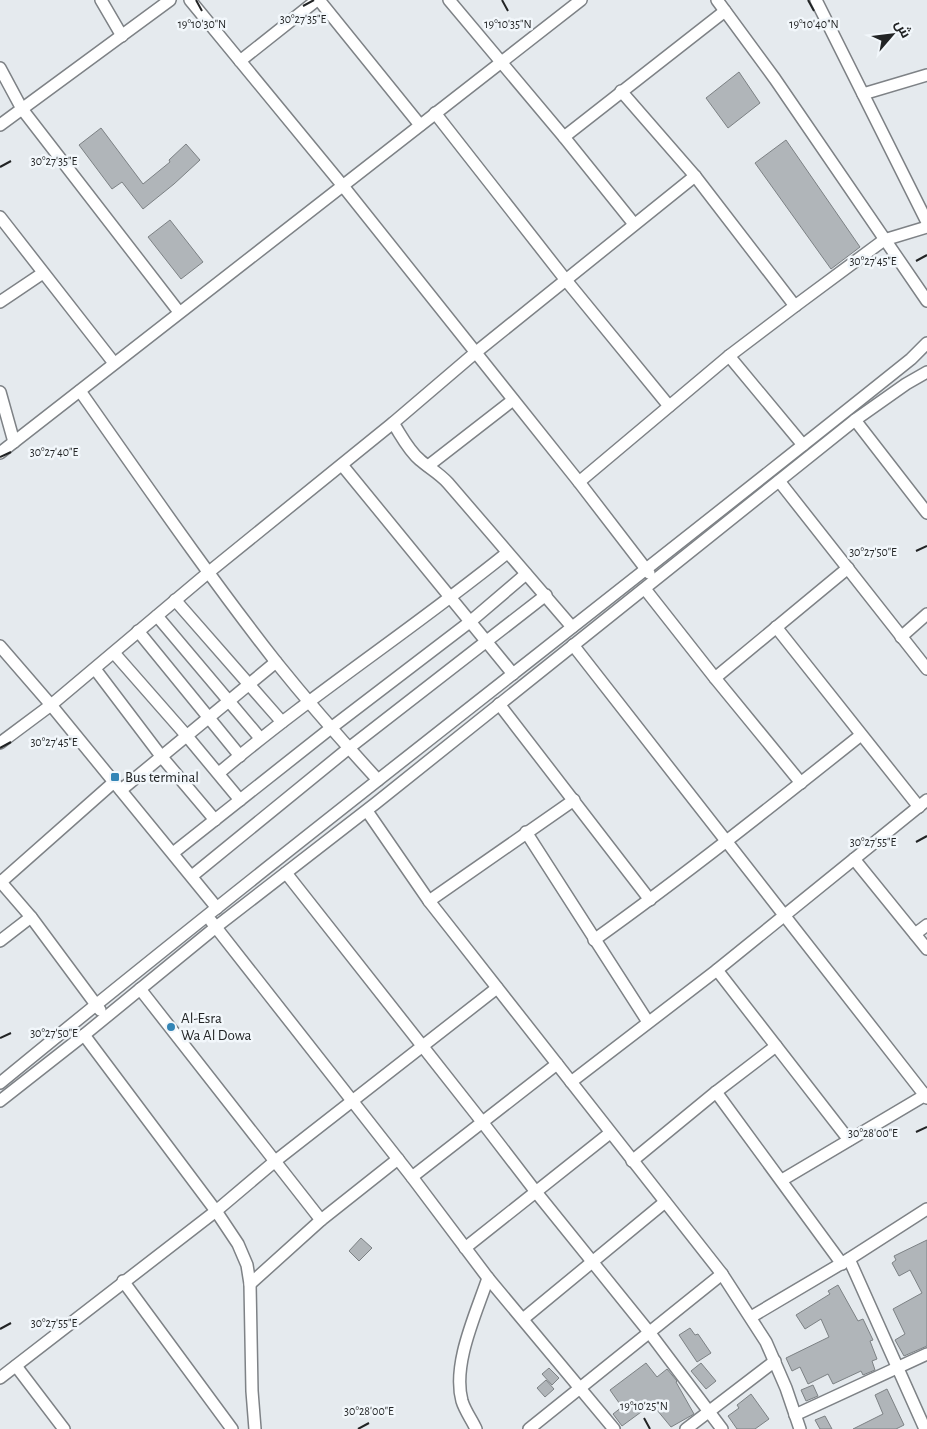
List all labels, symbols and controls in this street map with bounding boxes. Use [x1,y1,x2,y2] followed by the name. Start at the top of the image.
[867,10,917,60] north arrow
[280,13,326,25] text: 30°27'35"E
[891,17,915,41] text: ش
[178,18,226,30] text: 19°10'30"N
[484,18,532,30] text: 19°10'35"N
[789,18,839,30] text: 19°10'40"N
[31,155,77,167] text: 30°27'35"E
[849,255,897,267] text: 30°27'45"E
[30,446,78,458] text: 30°27'40"E
[849,546,897,558] text: 30°27'50"E
[30,736,78,748] text: 30°27'45"E
[125,770,199,785] place label: Bus terminal
[109,771,121,783] marker: Bus terminal
[850,836,896,848] text: 30°27'55"E
[181,1011,252,1043] place label: Al-Esra Wa Al Dowa
[165,1021,177,1033] marker: Al-Esra Wa Al Dowa
[30,1027,78,1039] text: 30°27'50"E
[848,1127,898,1139] text: 30°28'00"E
[31,1317,77,1329] text: 30°27'55"E
[620,1400,668,1412] text: 19°10'25"N
[344,1405,394,1417] text: 30°28'00"E

